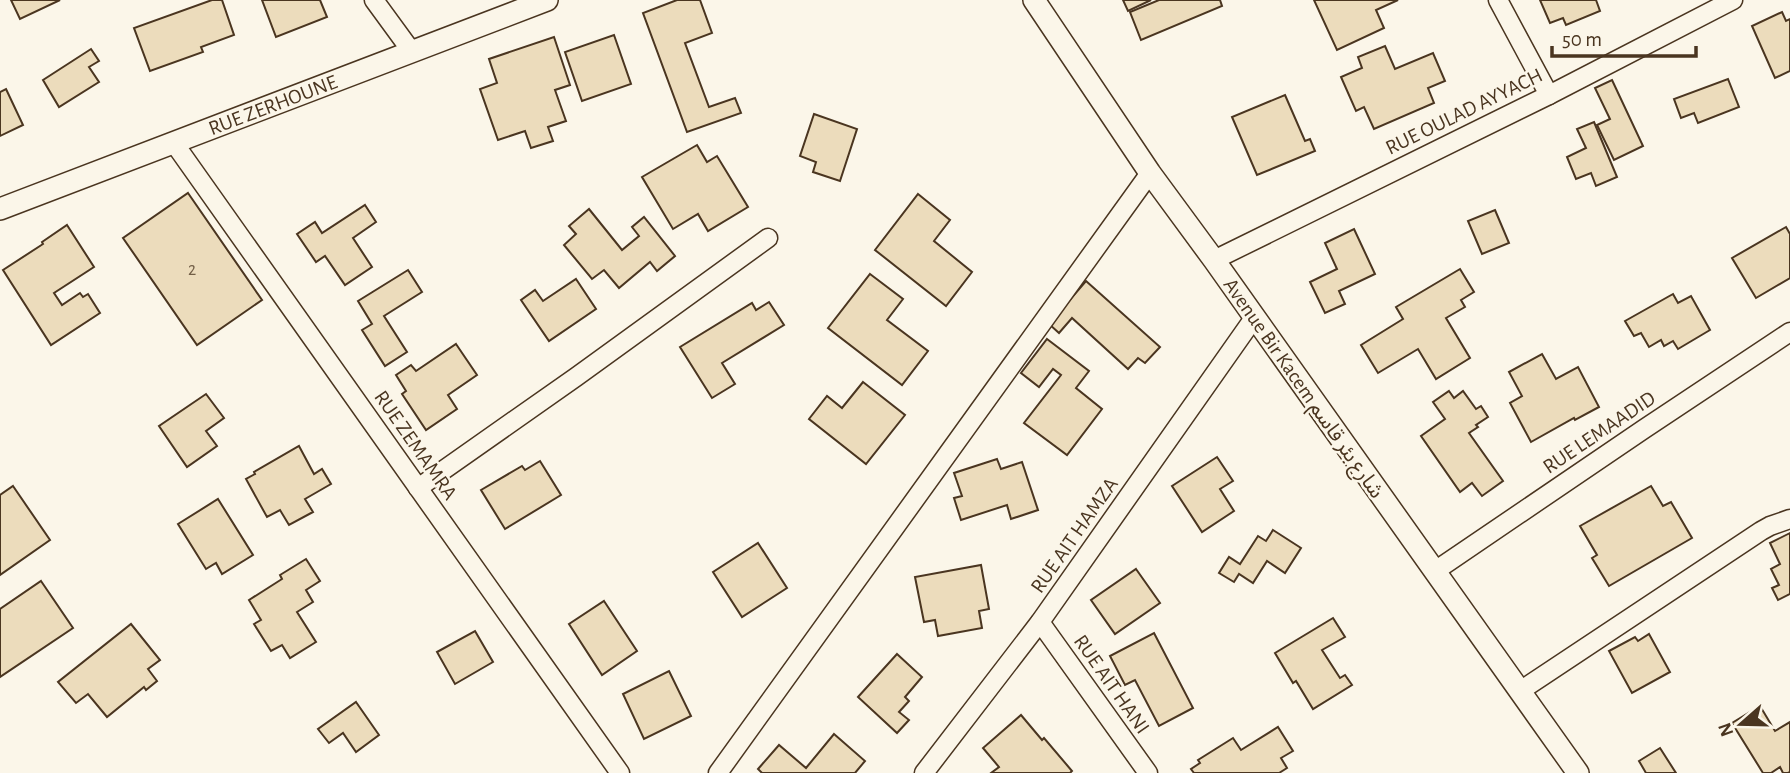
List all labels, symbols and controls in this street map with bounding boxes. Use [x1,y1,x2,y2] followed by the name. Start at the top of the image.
[1552,14,1696,58] scale bar
[1562,29,1602,50] text: 50 m
[1382,64,1546,159] street label: RUE OULAD AYYACH
[206,71,340,139] street label: RUE ZERHOUNE
[188,261,196,279] house number: 2
[1216,275,1388,504] street label: Avenue Bir Kacem شارع بئر قاسم
[370,387,461,504] street label: RUE ZEMAMRA
[1539,387,1659,478] street label: RUE LEMAADID
[1027,474,1122,597] street label: RUE AIT HAMZA
[1070,631,1153,738] street label: RUE AIT HANI
[1706,689,1776,759] north arrow
[1715,720,1738,739] text: N

